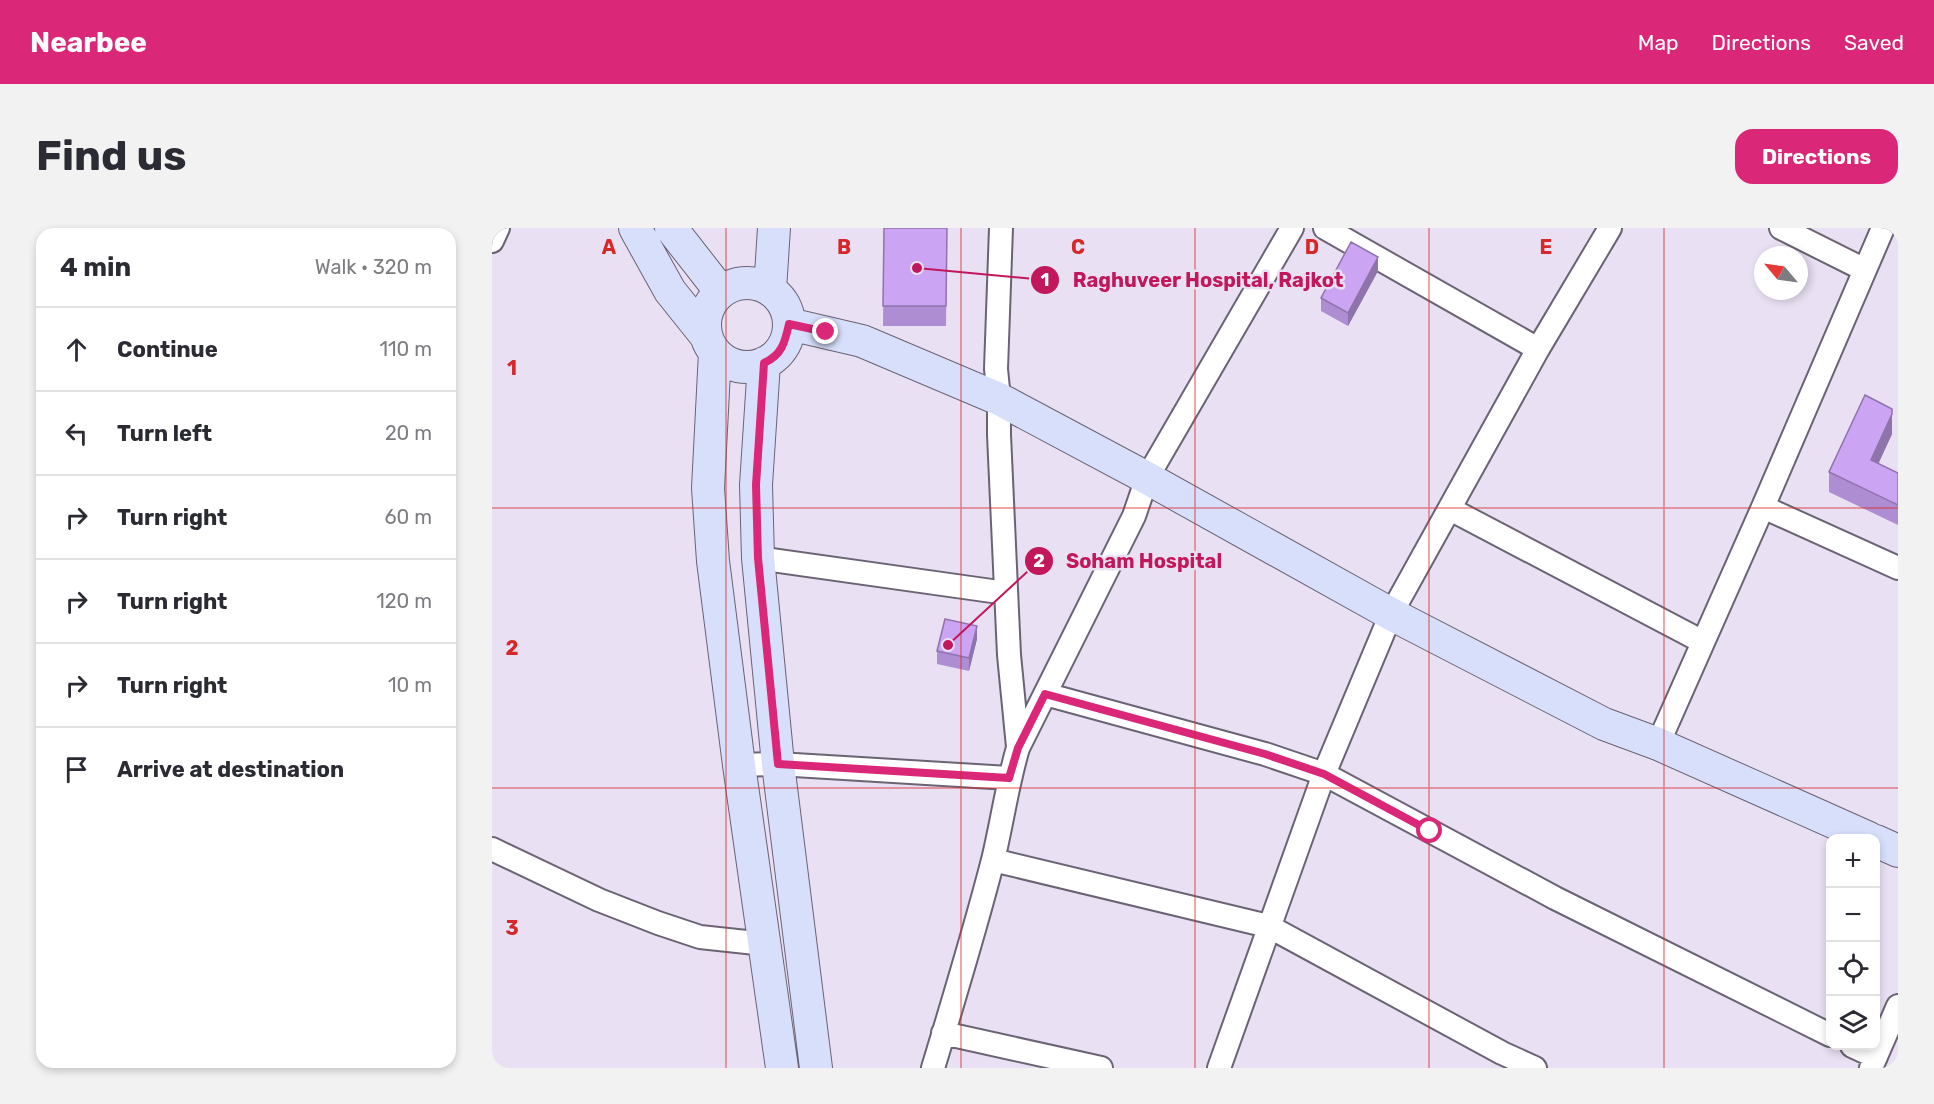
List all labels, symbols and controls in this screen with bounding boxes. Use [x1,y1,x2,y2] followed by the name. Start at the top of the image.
[30,26,147,59] text: Nearbee
[1638,30,1679,55] text: Map
[1712,30,1811,55] text: Directions
[1844,30,1904,55] text: Saved
[1735,129,1898,184] button: Directions
[36,131,187,181] text: Find us
[602,235,617,259] text: A
[837,235,851,259] text: B
[1071,235,1085,259] text: C
[1305,235,1319,259] text: D
[1540,235,1552,259] text: E
[1754,246,1808,300] north arrow
[60,252,131,283] text: 4 min
[315,255,432,279] text: Walk · 320 m
[1030,261,1355,299] callout: Raghuveer Hospital, Rajkot
[1073,268,1343,292] text: Raghuveer Hospital, Rajkot
[1041,269,1049,291] text: 1
[812,318,838,344] route end
[60,333,93,366] icon: ahead
[117,336,218,363] text: Continue
[380,337,432,361] text: 110 m
[507,356,517,380] text: 1
[60,417,93,450] icon: left
[117,420,212,447] text: Turn left
[385,421,432,445] text: 20 m
[60,501,93,534] icon: right
[117,504,227,531] text: Turn right
[385,505,432,529] text: 60 m
[1024,542,1234,580] callout: Soham Hospital
[1066,549,1222,573] text: Soham Hospital
[1033,550,1045,572] text: 2
[60,585,93,618] icon: right
[117,588,227,615] text: Turn right
[376,589,432,613] text: 120 m
[506,636,519,660] text: 2
[60,669,93,702] icon: right
[117,672,227,699] text: Turn right
[388,673,432,697] text: 10 m
[60,753,93,786] icon: arrive
[117,756,344,783] text: Arrive at destination
[1416,817,1442,843] route start
[1826,834,1880,1050] map controls
[1826,834,1880,888] button: +
[1826,888,1880,942] button: −
[505,916,519,940] text: 3
[1826,942,1880,996] button: locate
[1826,996,1880,1050] button: layers

